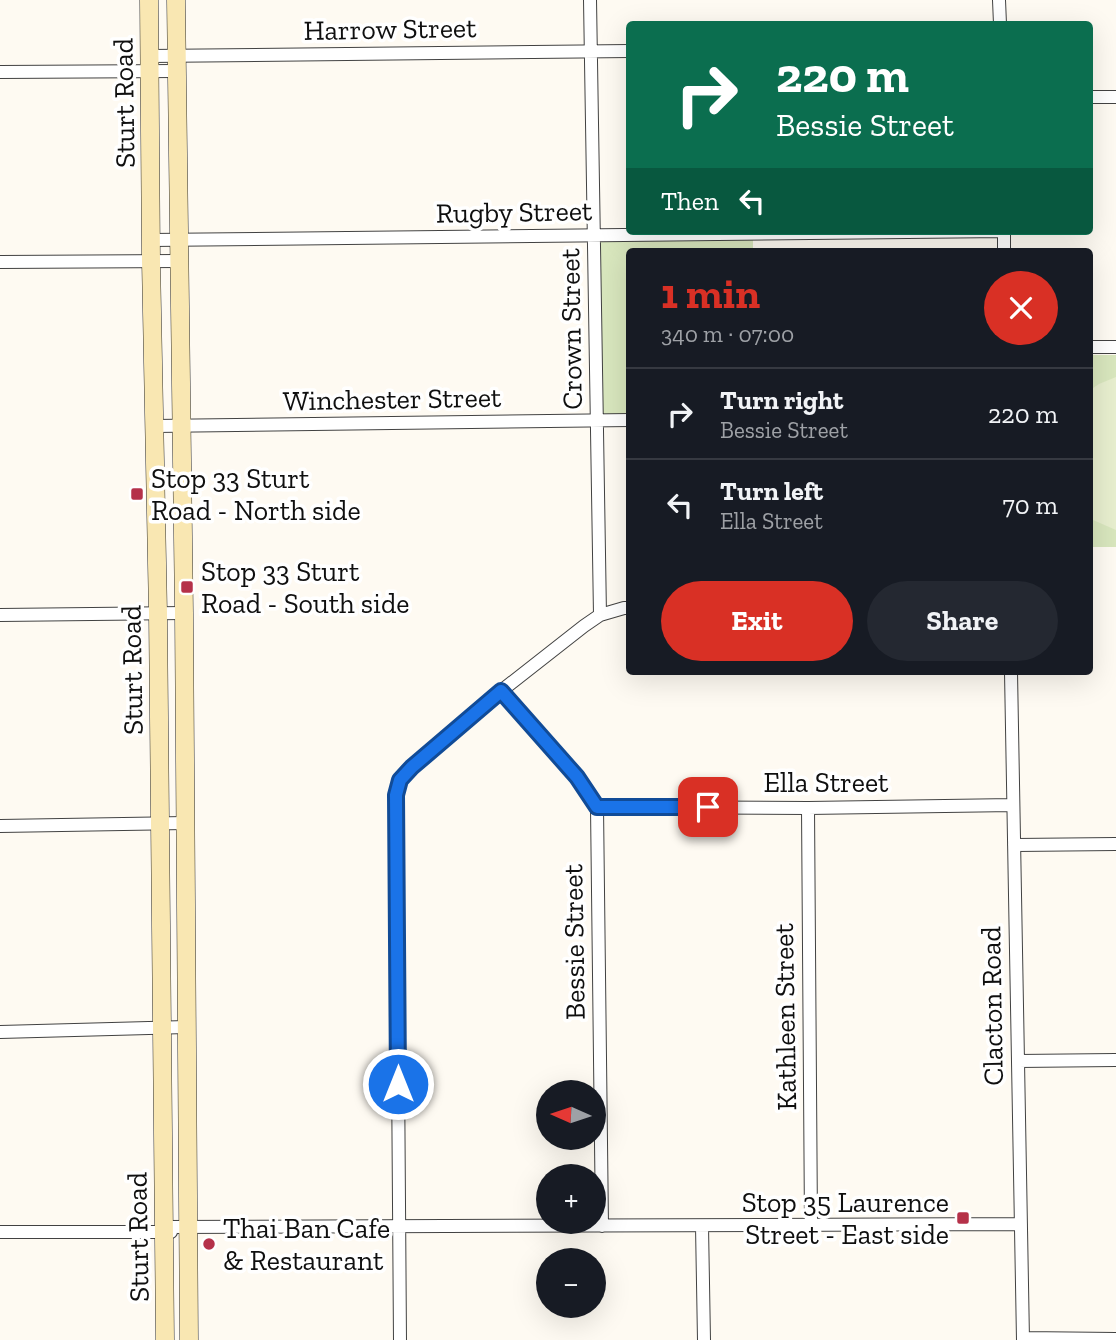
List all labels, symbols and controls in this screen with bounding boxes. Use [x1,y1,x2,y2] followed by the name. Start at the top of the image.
[303,11,477,47] street label: Harrow Street
[106,38,142,168] street label: Sturt Road
[776,46,909,105] text: 220 m
[661,49,752,140] icon: right
[776,106,954,144] text: Bessie Street
[733,182,771,220] icon: left
[661,185,719,217] text: Then
[435,194,593,230] street label: Rugby Street
[553,247,589,410] street label: Crown Street
[661,268,760,319] text: 1 min
[984,271,1058,345] button: close
[661,320,794,348] text: 340 m · 07:00
[282,381,502,417] street label: Winchester Street
[720,384,843,416] text: Turn right
[661,395,699,433] icon: right
[988,398,1058,430] text: 220 m
[720,416,848,444] text: Bessie Street
[151,462,361,527] place label: Stop 33 Sturt Road - North side
[720,475,823,507] text: Turn left
[129,486,145,502] marker: Stop 33 Sturt Road - North side
[661,486,699,524] icon: left
[1002,489,1058,521] text: 70 m
[720,507,823,535] text: Ella Street
[201,555,409,620] place label: Stop 33 Sturt Road - South side
[179,579,195,595] marker: Stop 33 Sturt Road - South side
[661,581,853,661] button: Exit
[867,581,1058,661] button: Share
[114,605,150,735] street label: Sturt Road
[763,766,889,799] street label: Ella Street
[678,777,738,837] pin
[689,788,727,826] icon: arrive
[556,863,592,1020] street label: Bessie Street
[767,922,803,1111] street label: Kathleen Street
[974,926,1010,1086] street label: Clacton Road
[361,1047,435,1121] position arrow
[536,1080,606,1150] north arrow
[536,1080,606,1318] map controls
[536,1164,606,1234] button: +
[120,1172,156,1302] street label: Sturt Road
[742,1186,949,1251] place label: Stop 35 Laurence Street - East side
[955,1210,971,1226] marker: Stop 35 Laurence Street - East side
[223,1212,390,1277] place label: Thai Ban Cafe & Restaurant
[201,1236,217,1252] marker: Thai Ban Cafe & Restaurant
[536,1248,606,1318] button: −

